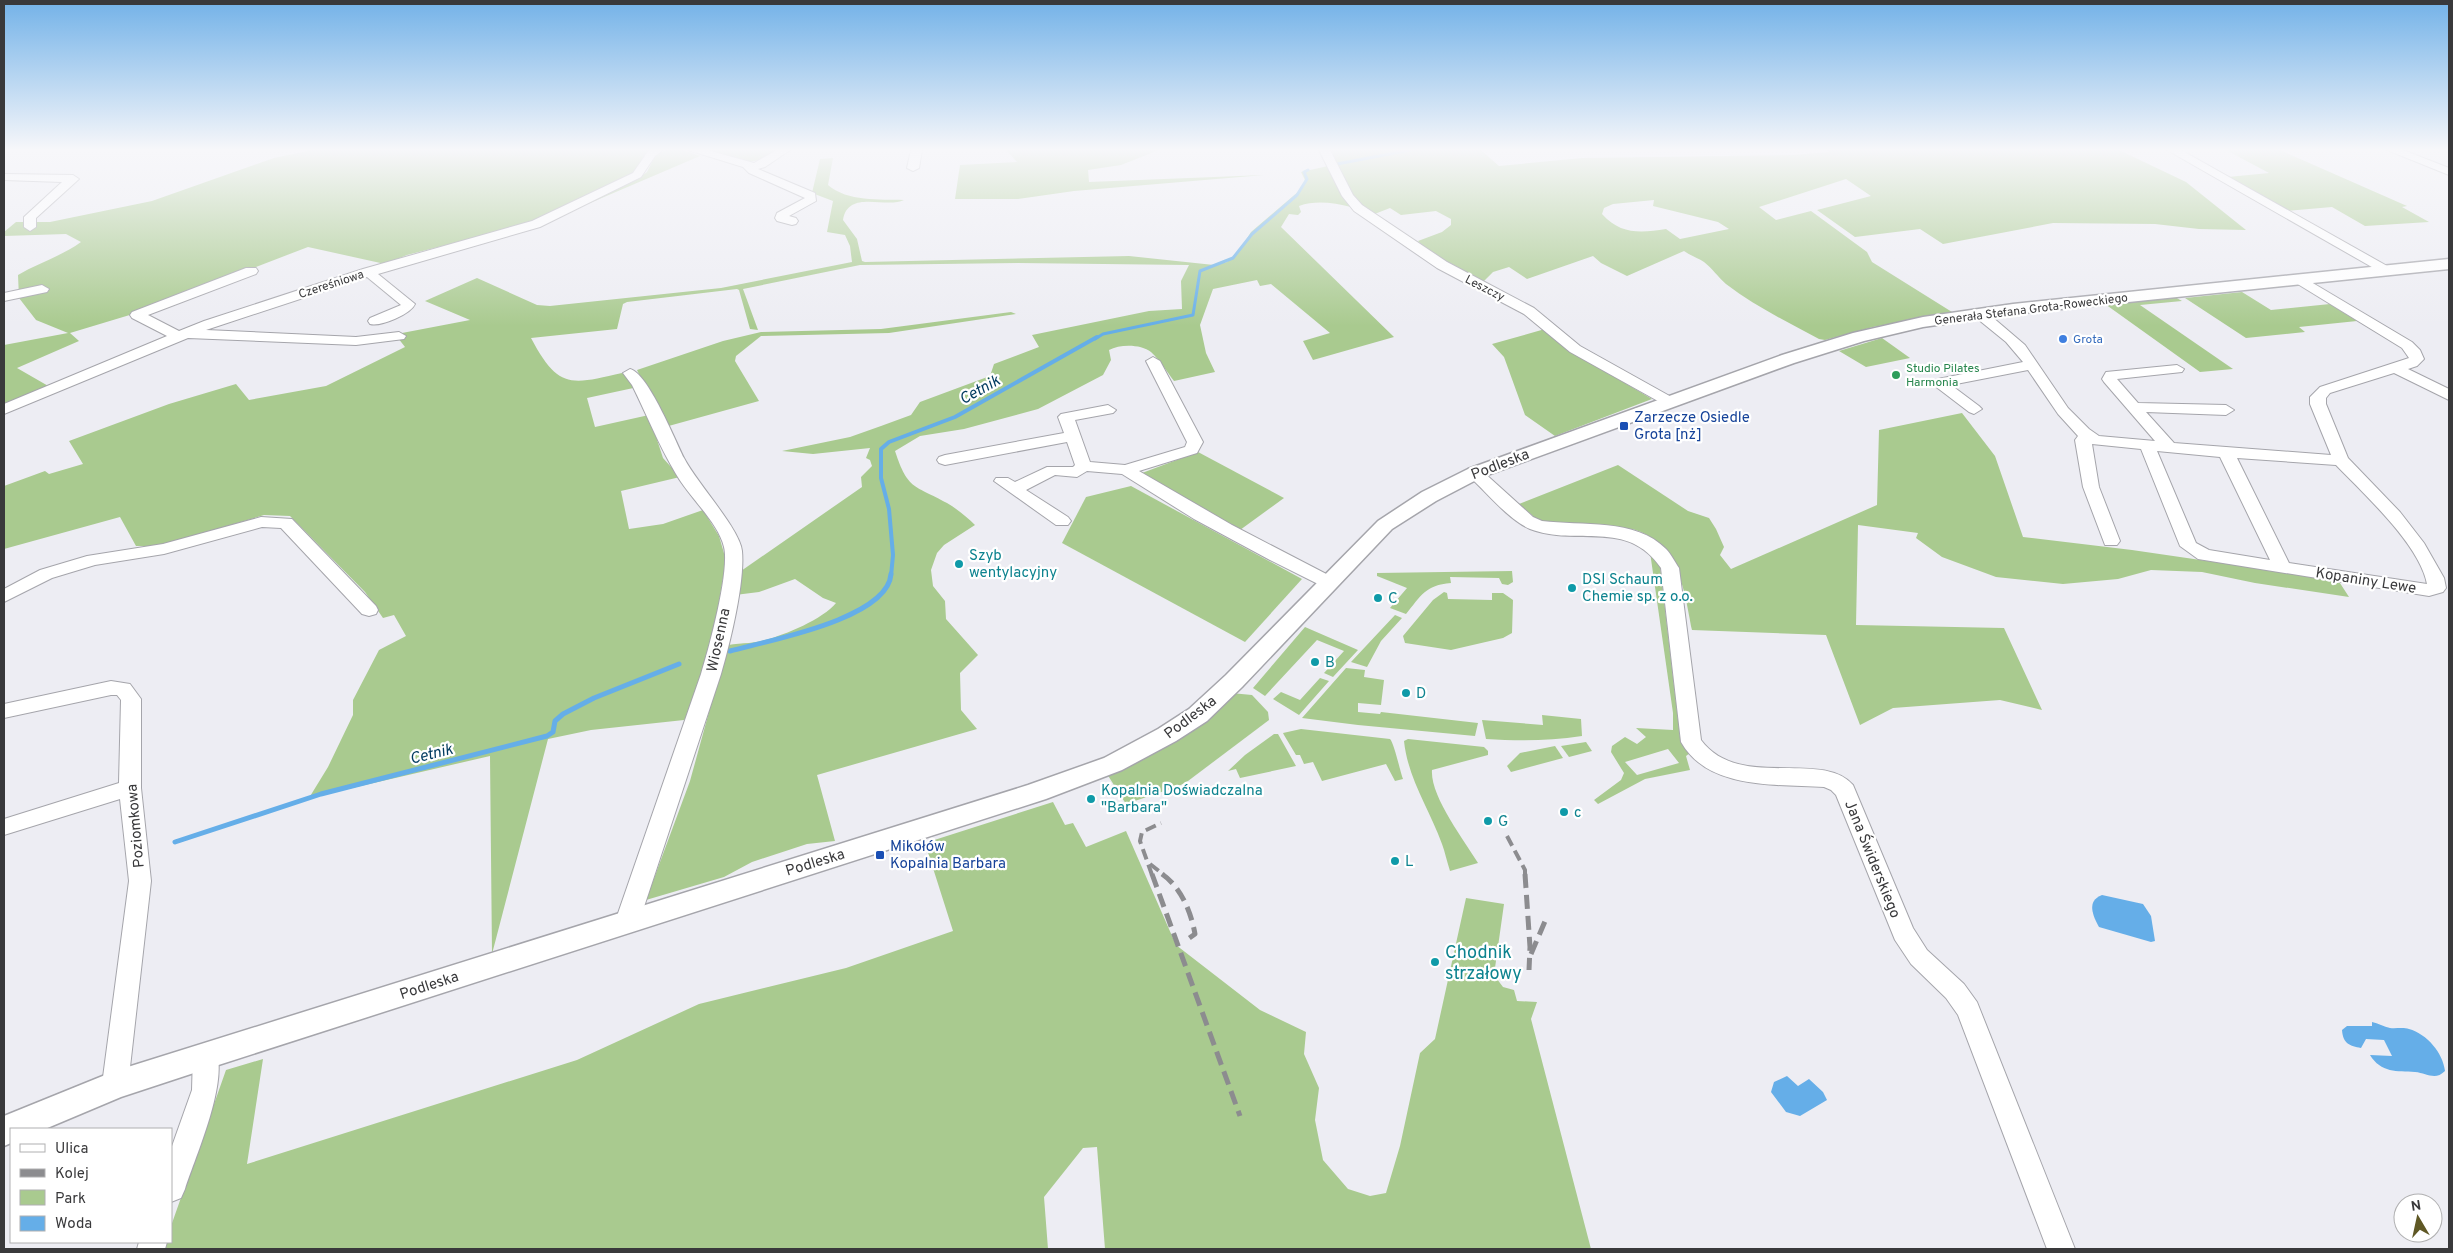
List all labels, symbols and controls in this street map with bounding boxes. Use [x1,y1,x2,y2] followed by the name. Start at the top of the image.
[297,267,366,303] street label: Czereśniowa
[1462,272,1507,306] street label: Leszczy
[1933,290,2129,330] street label: Generała Stefana Grota-Roweckiego
[2073,332,2103,348] place label: Grota
[2057,333,2069,345] marker: Grota
[1906,361,1980,391] place label: Studio Pilates Harmonia
[1890,369,1902,381] marker: Studio Pilates Harmonia
[956,371,1005,410] water label: Cetnik
[1634,409,1750,445] place label: Zarzecze Osiedle Grota [nż]
[1618,420,1630,432] marker: Zarzecze Osiedle Grota [nż]
[1469,446,1532,485] street label: Podleska
[969,547,1057,583] place label: Szyb wentylacyjny
[953,558,965,570] marker: Szyb wentylacyjny
[2314,564,2417,599] street label: Kopaniny Lewe
[1582,571,1693,607] place label: DSI Schaum Chemie sp. z o.o.
[1566,582,1578,594] marker: DSI Schaum Chemie sp. z o.o.
[1388,590,1398,609] place label: C
[1372,592,1384,604] marker: C
[703,607,735,674] street label: Wiosenna
[1325,654,1335,673] place label: B
[1309,656,1321,668] marker: B
[1416,685,1426,704] place label: D
[1400,687,1412,699] marker: D
[1161,692,1221,744] street label: Podleska
[408,740,456,770] water label: Cetnik
[1101,782,1263,818] place label: Kopalnia Doświadczalna "Barbara"
[123,783,150,869] street label: Poziomkowa
[1085,793,1097,805] marker: Kopalnia Doświadczalna "Barbara"
[1839,797,1906,921] street label: Jana Świderskiego
[1574,804,1582,823] place label: c
[1558,806,1570,818] marker: c
[1498,813,1508,832] place label: G
[1482,815,1494,827] marker: G
[890,838,1006,874] place label: Mikołów Kopalnia Barbara
[784,845,847,881] street label: Podleska
[874,849,886,861] marker: Mikołów Kopalnia Barbara
[1405,853,1413,872] place label: L
[1389,855,1401,867] marker: L
[1445,942,1522,986] place label: Chodnik strzałowy
[1429,956,1441,968] marker: Chodnik strzałowy
[398,968,461,1005] street label: Podleska
[10,1128,172,1243] legend
[55,1140,88,1159] text: Ulica
[55,1165,89,1184] text: Kolej
[55,1190,86,1209] text: Park
[2393,1193,2443,1243] north arrow
[2410,1197,2423,1216] text: N
[55,1215,92,1234] text: Woda

